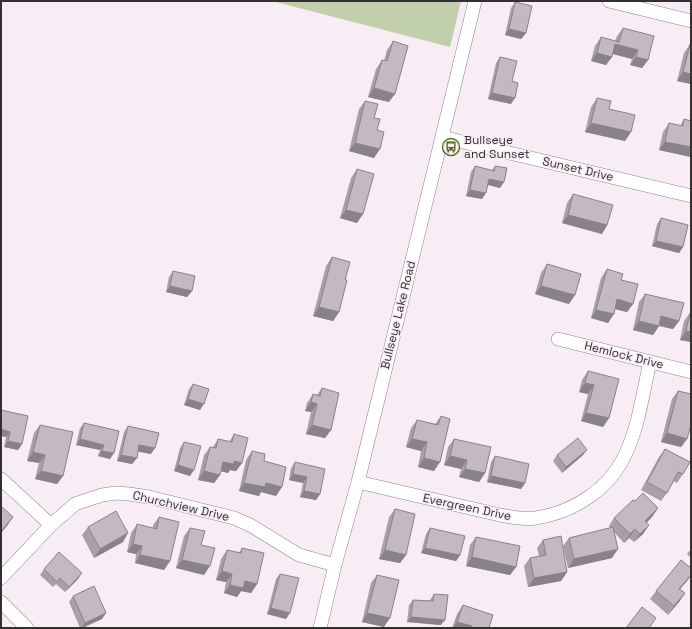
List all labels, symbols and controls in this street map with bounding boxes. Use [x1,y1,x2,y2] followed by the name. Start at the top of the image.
[464,132,530,162] place label: Bullseye and Sunset
[441,137,461,157] bus stop icon: Bullseye and Sunset
[541,153,615,185] street label: Sunset Drive
[377,259,419,371] street label: Bullseye Lake Road
[583,337,665,373] street label: Hemlock Drive
[131,487,231,525] street label: Churchview Drive
[421,490,513,524] street label: Evergreen Drive

